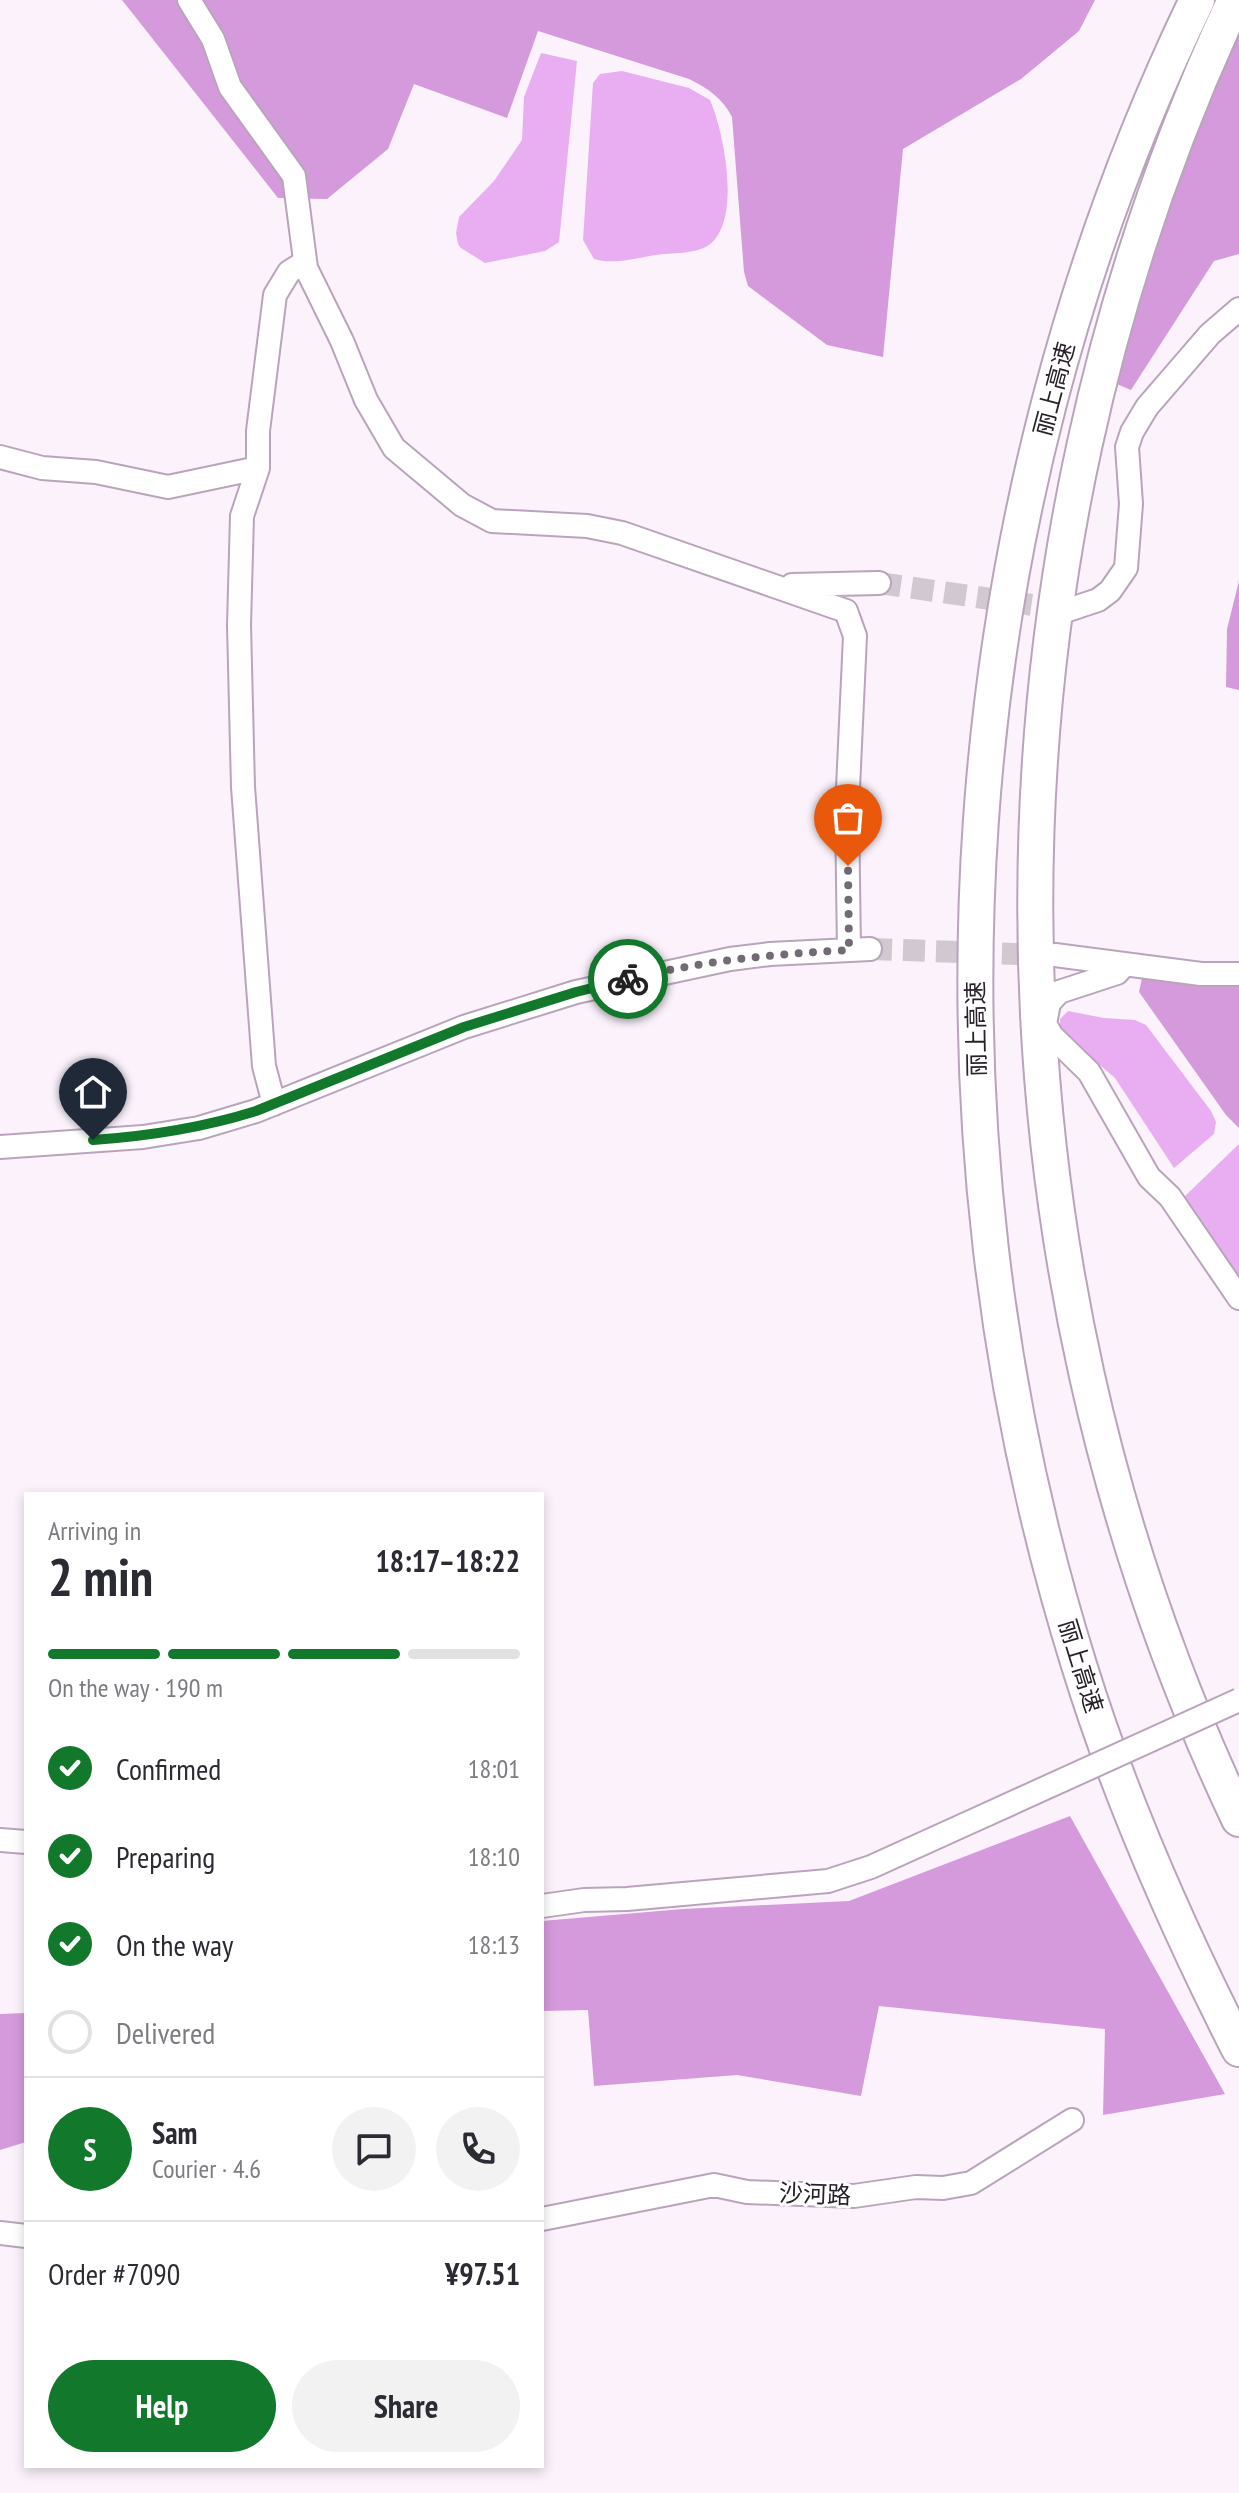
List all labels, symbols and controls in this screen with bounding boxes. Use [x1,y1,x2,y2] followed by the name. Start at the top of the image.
[1027,339,1081,439] street label: 丽上高速
[814,784,882,866] pin
[826,796,870,840] icon: bag
[588,939,668,1019] courier
[606,957,650,1001] icon: bike
[960,981,992,1077] street label: 丽上高速
[59,1058,127,1140] pin
[71,1070,115,1114] icon: home
[48,1514,141,1547] text: Arriving in
[376,1541,520,1580] text: 18:17–18:22
[48,1543,153,1610] text: 2 min
[1052,1616,1110,1716] street label: 丽上高速
[48,1671,223,1704] text: On the way · 190 m
[48,1746,92,1790] icon: check
[116,1749,221,1788] text: Confirmed
[468,1752,520,1785] text: 18:01
[48,1834,92,1878] icon: check
[116,1837,215,1876] text: Preparing
[468,1840,520,1873] text: 18:10
[48,1922,92,1966] icon: check
[116,1925,233,1964] text: On the way
[468,1928,520,1961] text: 18:13
[116,2013,215,2052] text: Delivered
[332,2107,416,2191] button: chat
[436,2107,520,2191] button: phone
[152,2113,197,2152] text: Sam
[83,2130,97,2169] text: S
[152,2152,261,2185] text: Courier · 4.6
[778,2177,852,2211] street label: 沙河路
[48,2254,180,2293] text: Order #7090
[445,2254,520,2293] text: ¥97.51
[48,2360,276,2452] button: Help
[292,2360,520,2452] button: Share

